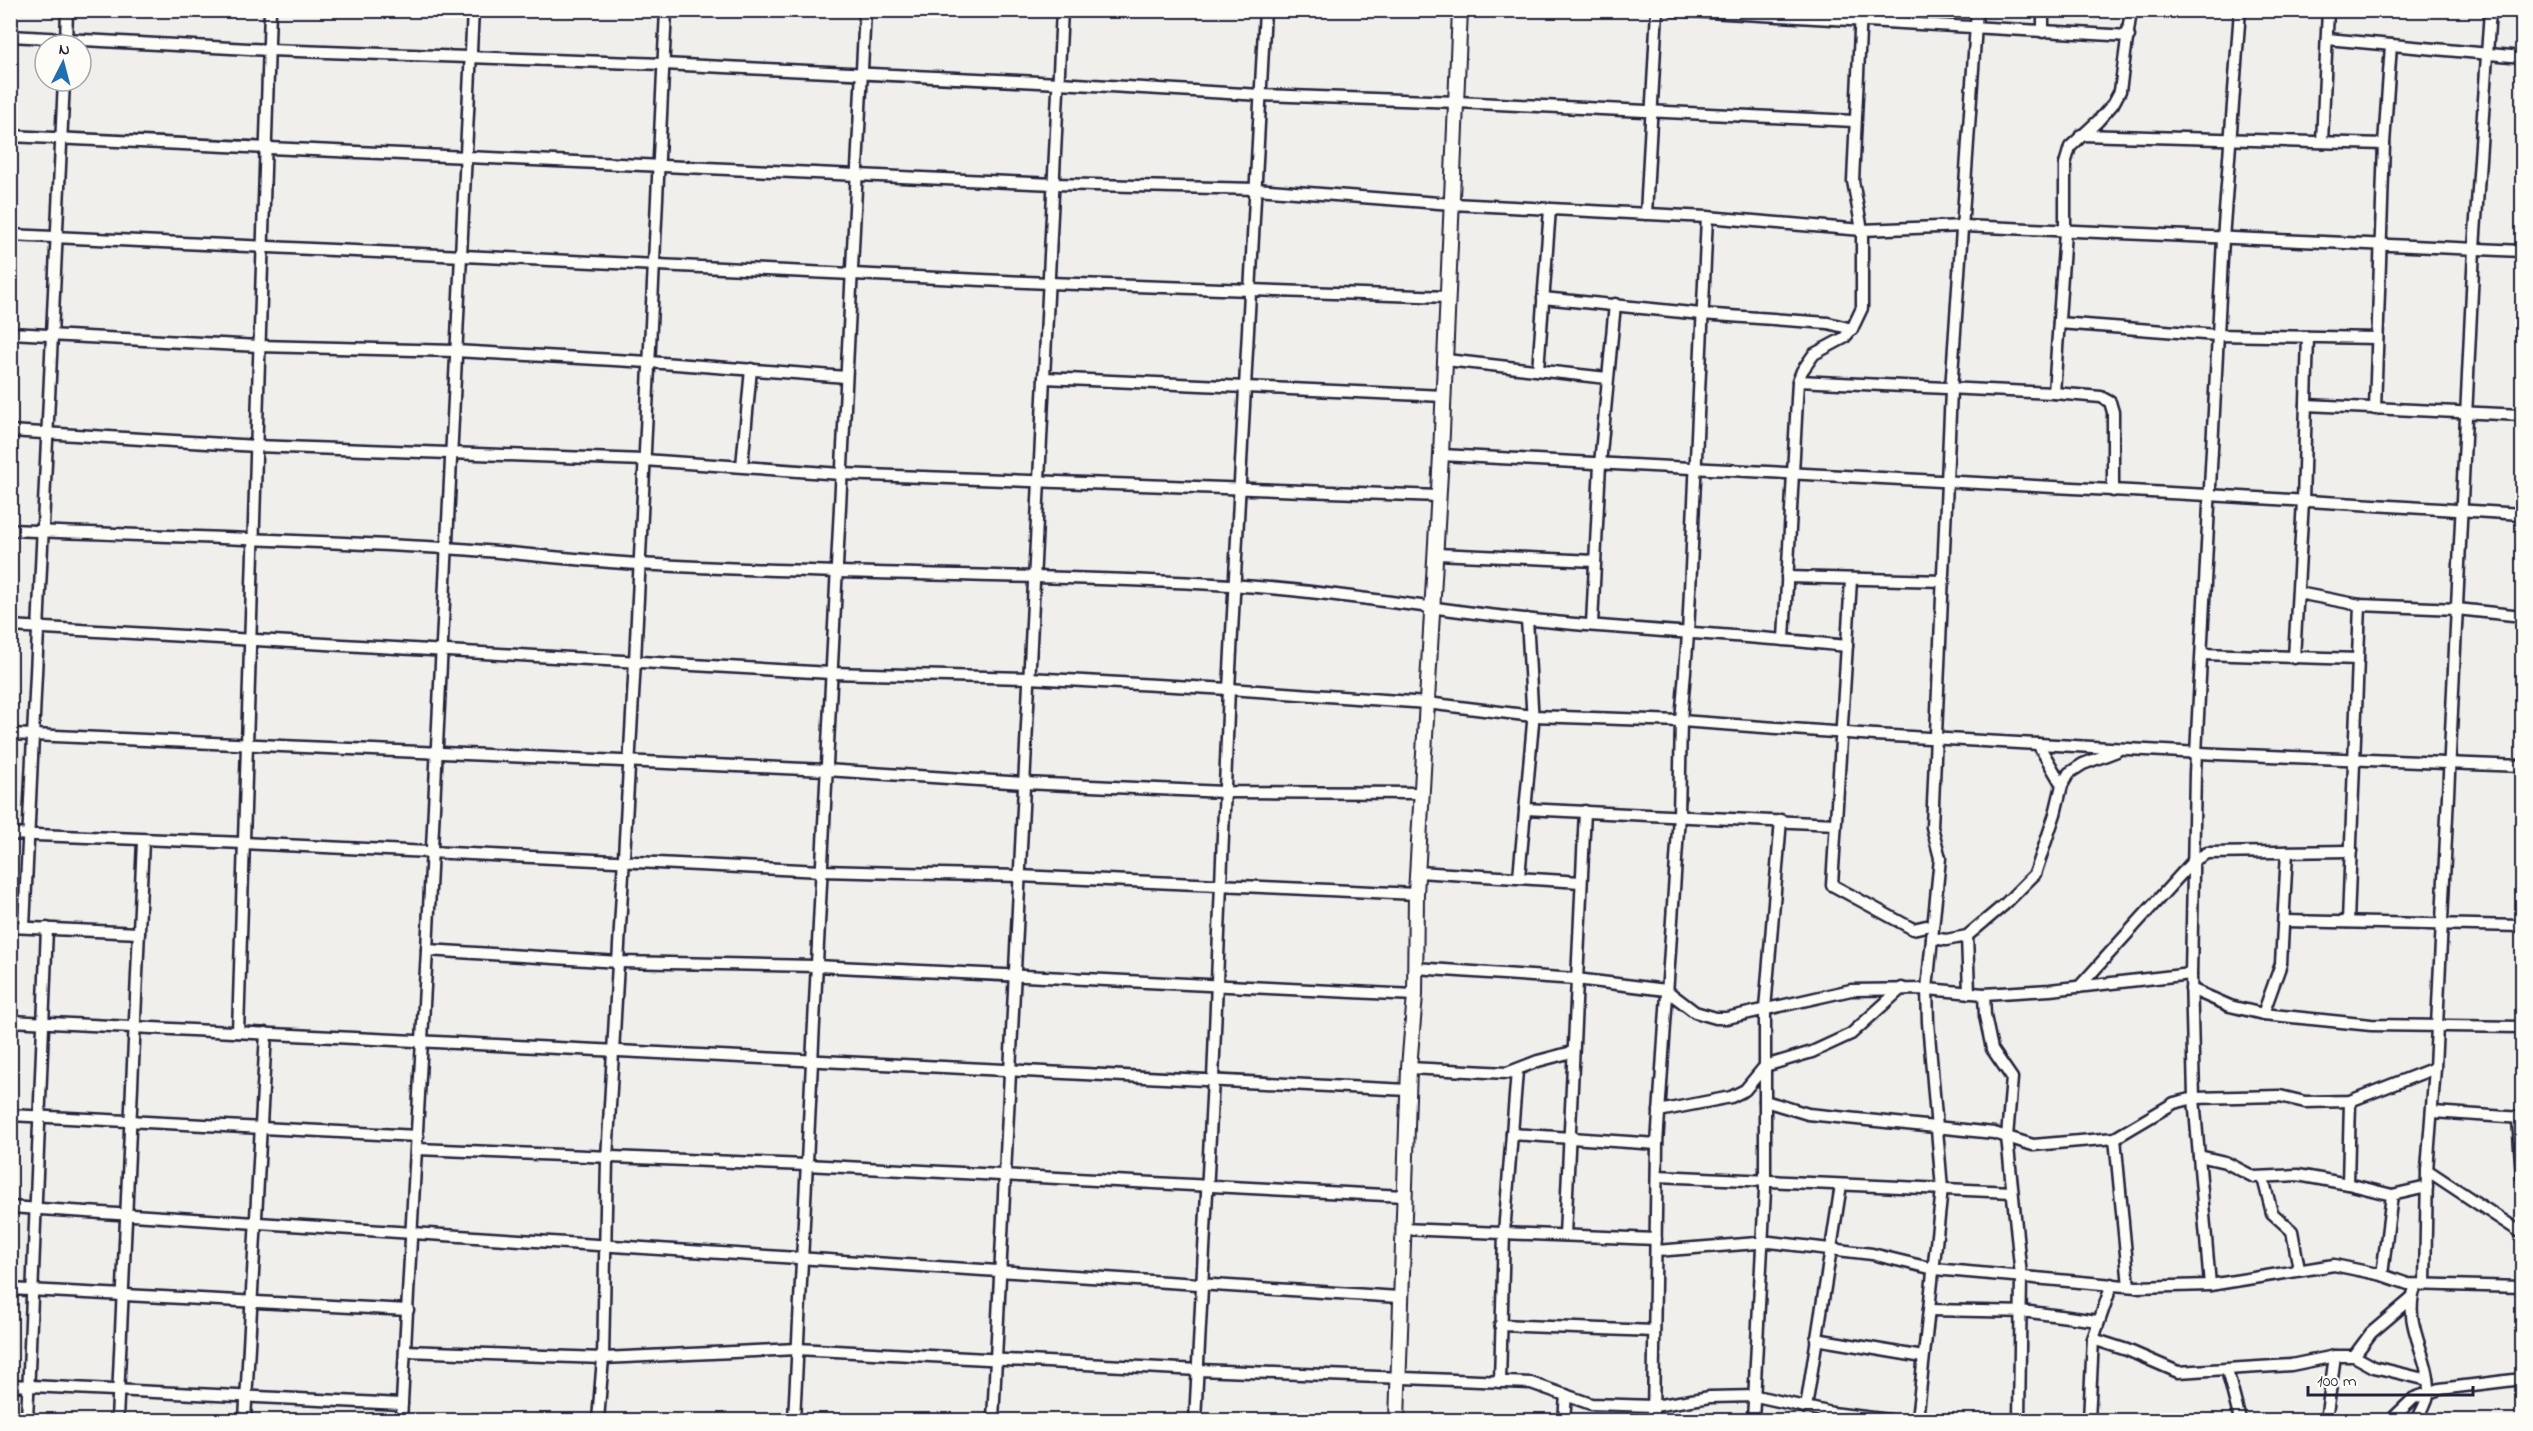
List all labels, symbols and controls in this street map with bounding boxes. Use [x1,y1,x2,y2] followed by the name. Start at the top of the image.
[33,33,93,93] north arrow
[58,38,71,63] text: N
[2308,1359,2473,1397] scale bar
[2317,1369,2357,1395] text: 100 m

